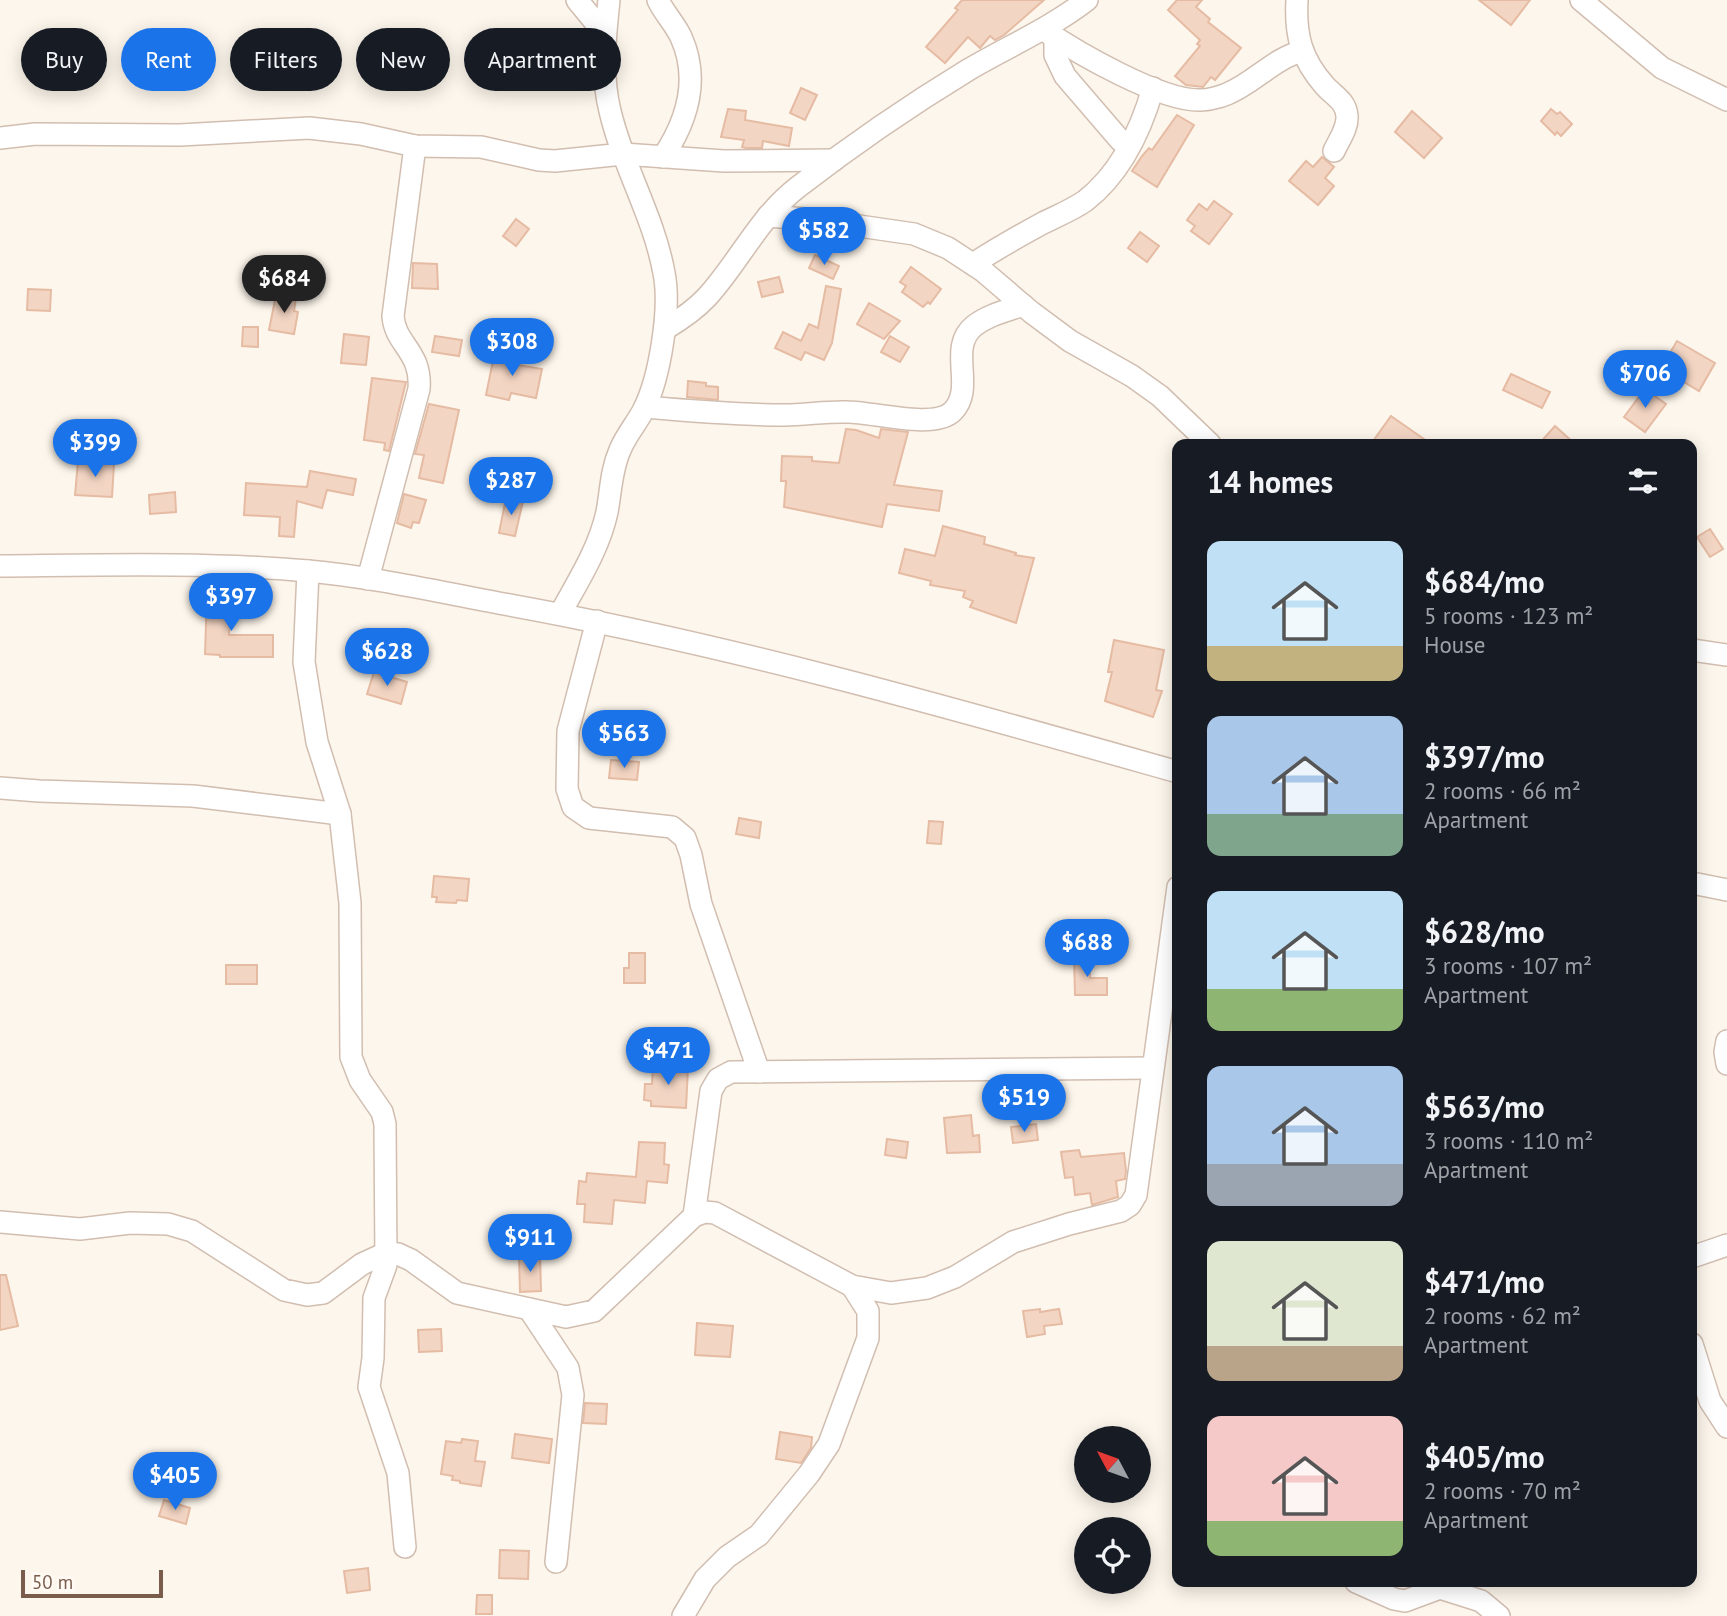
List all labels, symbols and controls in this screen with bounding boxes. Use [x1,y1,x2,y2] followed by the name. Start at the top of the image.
[21,28,107,91] chip: Buy
[121,28,216,91] chip: Rent
[230,28,342,91] chip: Filters
[356,28,450,91] chip: New
[464,28,621,91] chip: Apartment
[783,208,865,267] pin: $582
[798,215,850,244] text: $582
[243,256,325,315] pin: $684
[258,263,310,292] text: $684
[471,318,553,378] pin: $308
[486,326,538,355] text: $308
[1604,350,1686,410] pin: $706
[1619,358,1671,387] text: $706
[54,420,136,479] pin: $399
[69,427,121,456] text: $399
[470,458,552,517] pin: $287
[1207,462,1333,501] text: 14 homes
[1624,462,1662,500] icon: filters
[485,465,537,494] text: $287
[1424,562,1545,601] text: $684/mo
[1263,569,1347,653] icon: home
[190,574,272,633] pin: $397
[205,581,257,610] text: $397
[1424,601,1593,630] text: 5 rooms · 123 m²
[346,628,428,688] pin: $628
[1424,630,1486,659] text: House
[361,636,413,665] text: $628
[583,710,665,770] pin: $563
[598,718,650,747] text: $563
[1424,737,1545,776] text: $397/mo
[1263,744,1347,828] icon: home
[1424,776,1581,805] text: 2 rooms · 66 m²
[1424,805,1528,834] text: Apartment
[1424,912,1545,951] text: $628/mo
[1263,919,1347,1003] icon: home
[1046,920,1128,979] pin: $688
[1061,927,1113,956] text: $688
[1424,951,1592,980] text: 3 rooms · 107 m²
[1424,980,1528,1009] text: Apartment
[627,1028,709,1087] pin: $471
[642,1035,694,1064] text: $471
[983,1074,1065,1134] pin: $519
[998,1082,1050,1111] text: $519
[1424,1087,1545,1126] text: $563/mo
[1263,1094,1347,1178] icon: home
[1424,1126,1593,1155] text: 3 rooms · 110 m²
[1424,1155,1528,1184] text: Apartment
[489,1214,571,1274] pin: $911
[504,1222,556,1251] text: $911
[1424,1262,1545,1301] text: $471/mo
[1263,1269,1347,1353] icon: home
[1424,1301,1581,1330] text: 2 rooms · 62 m²
[1424,1330,1528,1359] text: Apartment
[1074,1426,1152,1503] north arrow
[1074,1426,1151,1594] map controls
[1424,1437,1545,1476] text: $405/mo
[1263,1444,1347,1528] icon: home
[134,1452,216,1512] pin: $405
[149,1460,201,1489] text: $405
[1424,1476,1581,1505] text: 2 rooms · 70 m²
[1424,1505,1528,1534] text: Apartment
[1074,1517,1151,1594] button: locate
[21,1567,163,1599] scale bar
[32,1570,73,1594] text: 50 m

